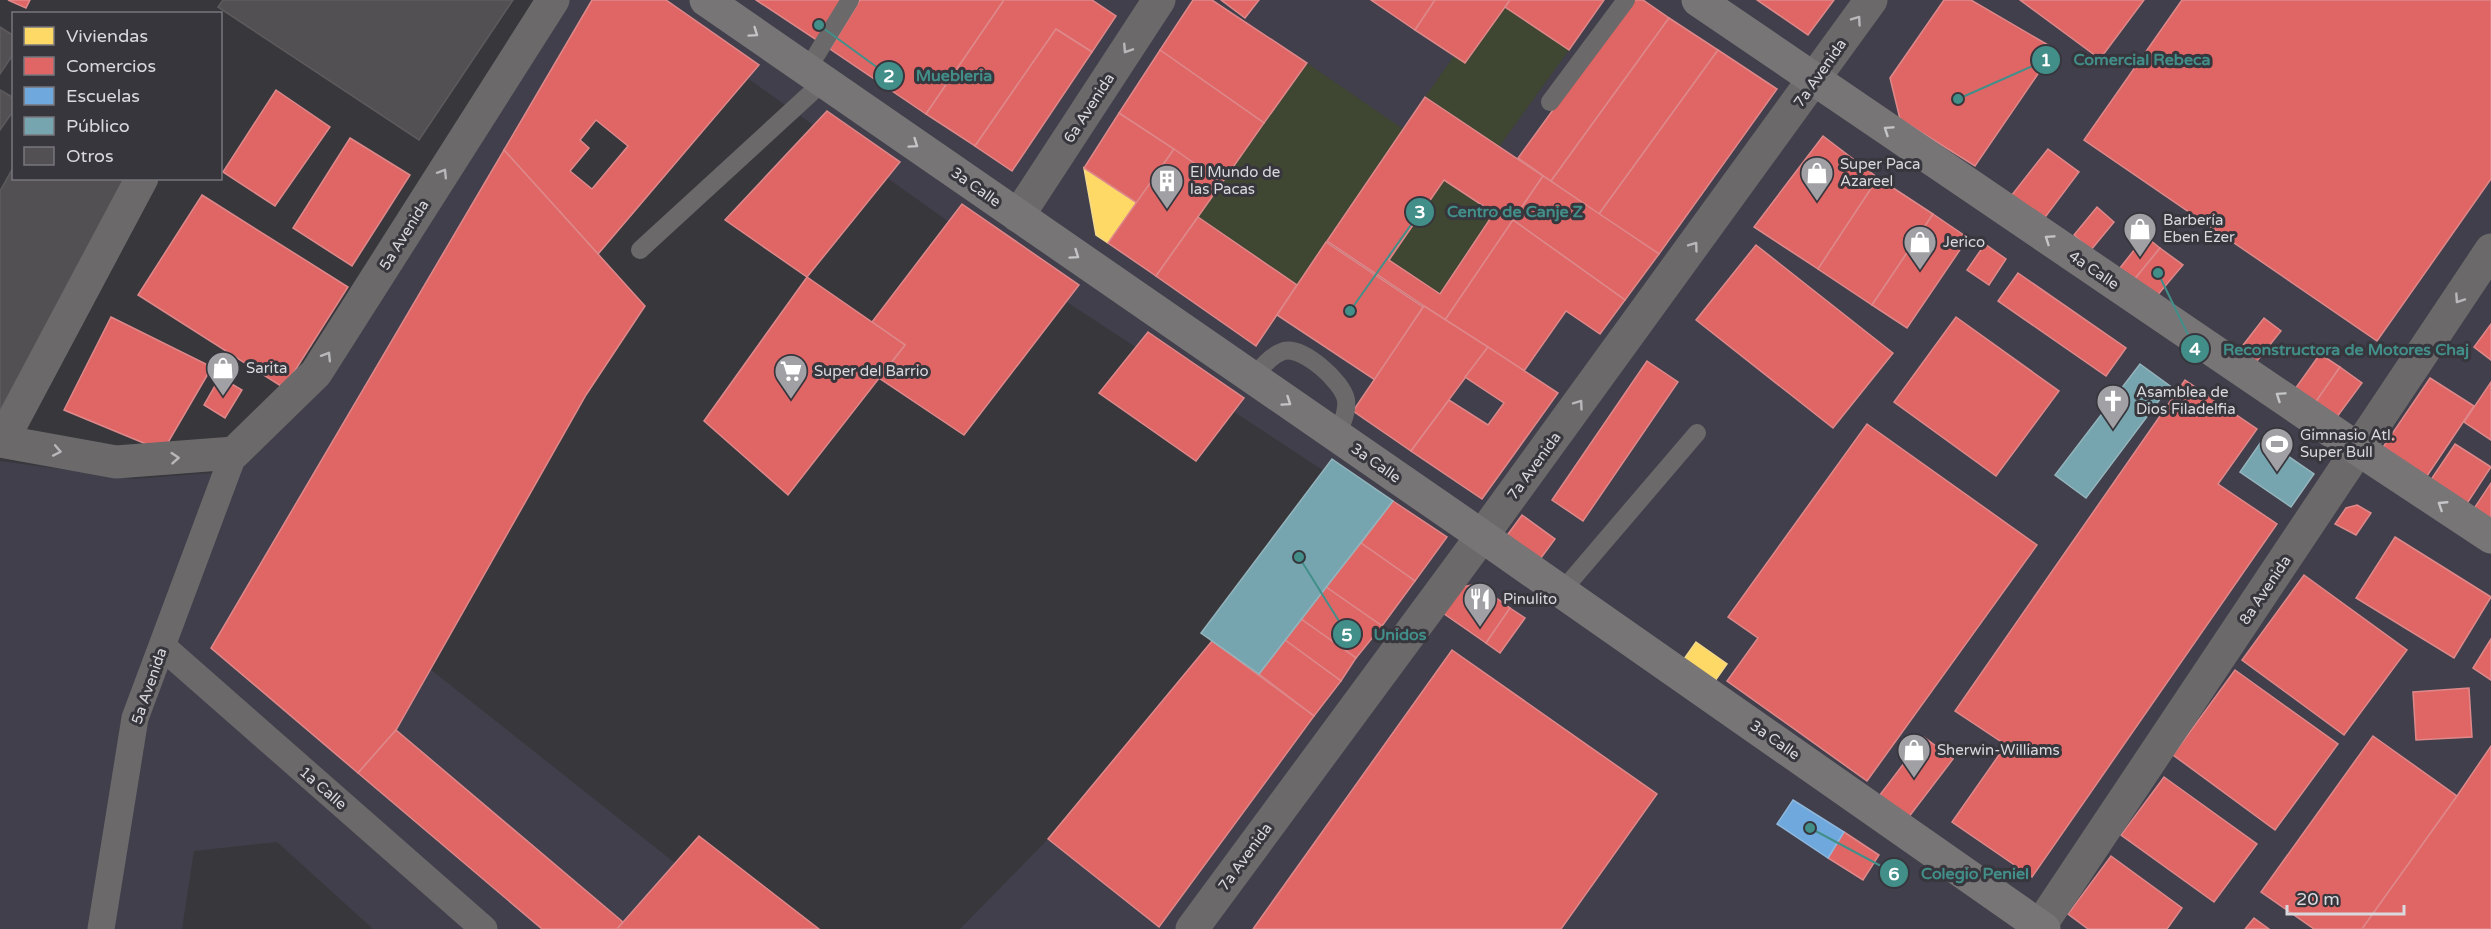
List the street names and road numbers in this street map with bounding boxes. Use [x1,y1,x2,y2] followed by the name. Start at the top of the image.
[1790,35,1850,111] street label: 7a Avenida
[1060,70,1118,146] street label: 6a Avenida
[948,163,1004,211] street label: 3a Calle
[375,197,433,273] street label: 5a Avenida
[2066,247,2122,293] street label: 4a Calle
[1503,429,1565,503] street label: 7a Avenida
[1348,439,1404,487] street label: 3a Calle
[2235,552,2295,628] street label: 8a Avenida
[128,645,170,727] street label: 5a Avenida
[1747,716,1803,764] street label: 3a Calle
[296,763,350,813] street label: 1a Calle
[1214,820,1276,894] street label: 7a Avenida

